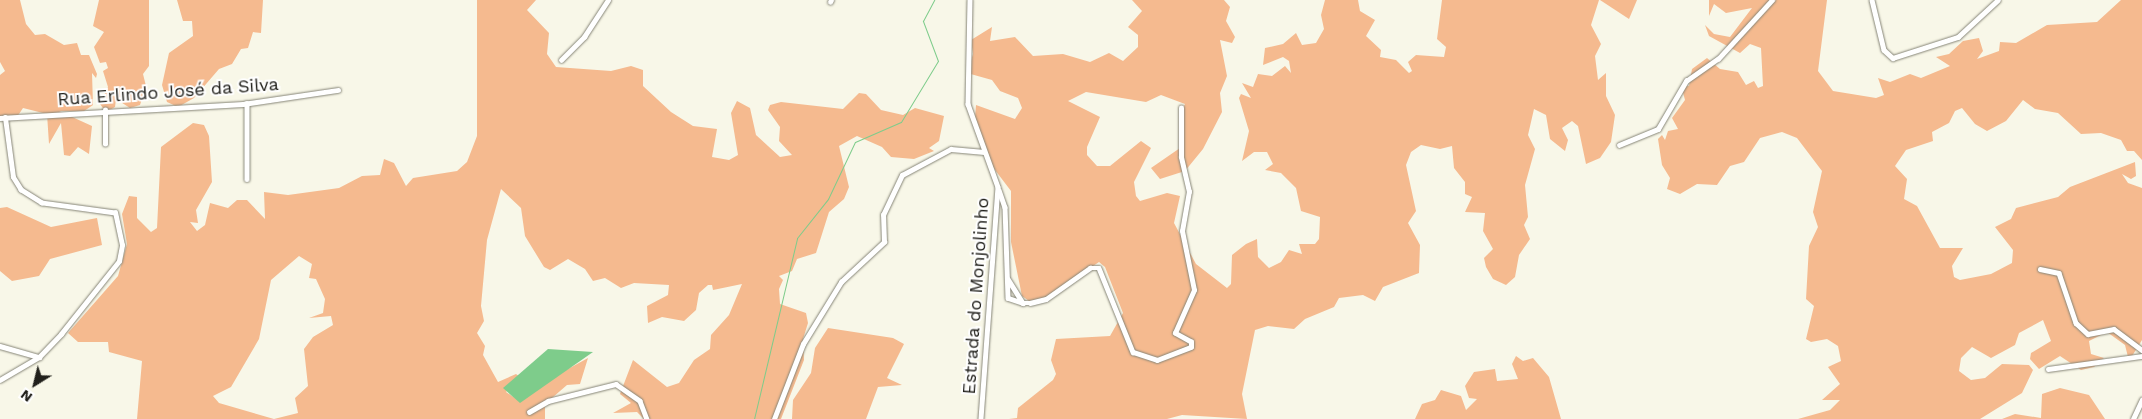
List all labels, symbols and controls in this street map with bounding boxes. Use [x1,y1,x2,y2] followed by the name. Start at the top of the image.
[56,73,280,111] street label: Rua Erlindo José da Silva
[958,197,994,395] street label: Estrada do Monjolinho
[10,359,60,409] north arrow
[17,387,35,406] text: N

